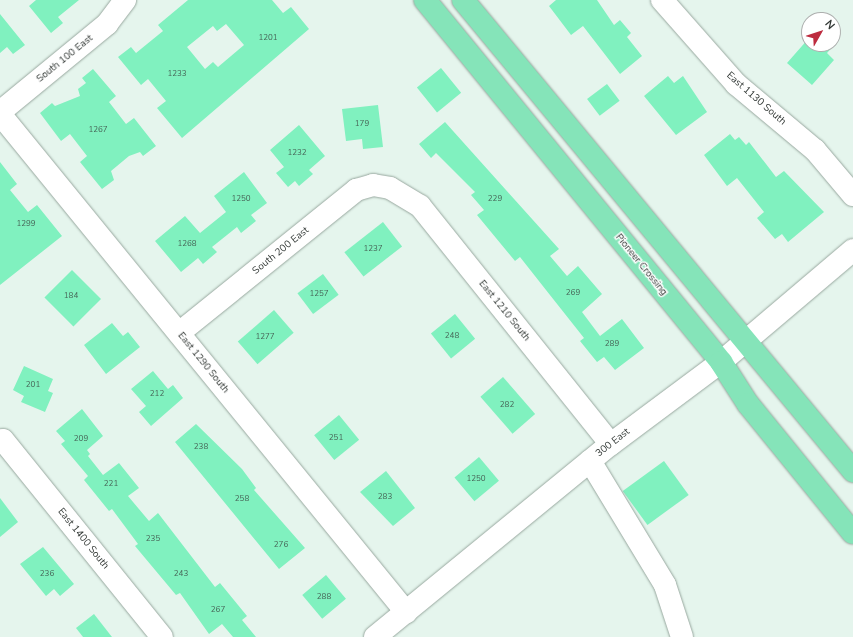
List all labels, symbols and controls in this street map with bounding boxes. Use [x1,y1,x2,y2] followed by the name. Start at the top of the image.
[801,12,841,52] north arrow
[822,17,838,33] text: N
[34,33,96,85] street label: South 100 East
[258,33,278,43] house number: 1201
[167,69,187,79] house number: 1233
[724,70,788,128] street label: East 1130 South
[355,119,369,129] house number: 179
[88,125,108,135] house number: 1267
[287,148,307,158] house number: 1232
[231,194,251,204] house number: 1250
[488,194,502,204] house number: 229
[16,219,36,229] house number: 1299
[250,225,312,277] street label: South 200 East
[612,232,670,298] street label: Pioneer Crossing
[177,239,197,249] house number: 1268
[363,244,383,254] house number: 1237
[476,278,532,344] street label: East 1210 South
[566,288,580,298] house number: 269
[309,289,329,299] house number: 1257
[64,291,78,301] house number: 184
[175,330,231,396] street label: East 1290 South
[445,331,459,341] house number: 248
[255,332,275,342] house number: 1277
[605,339,619,349] house number: 289
[26,380,40,390] house number: 201
[150,389,164,399] house number: 212
[500,400,514,410] house number: 282
[594,426,632,460] street label: 300 East
[329,433,343,443] house number: 251
[74,434,88,444] house number: 209
[194,442,208,452] house number: 238
[466,474,486,484] house number: 1250
[104,479,118,489] house number: 221
[378,492,392,502] house number: 283
[235,494,249,504] house number: 258
[55,506,111,572] street label: East 1400 South
[146,534,160,544] house number: 235
[274,540,288,550] house number: 276
[40,569,54,579] house number: 236
[174,569,188,579] house number: 243
[317,592,331,602] house number: 288
[211,605,225,615] house number: 267

